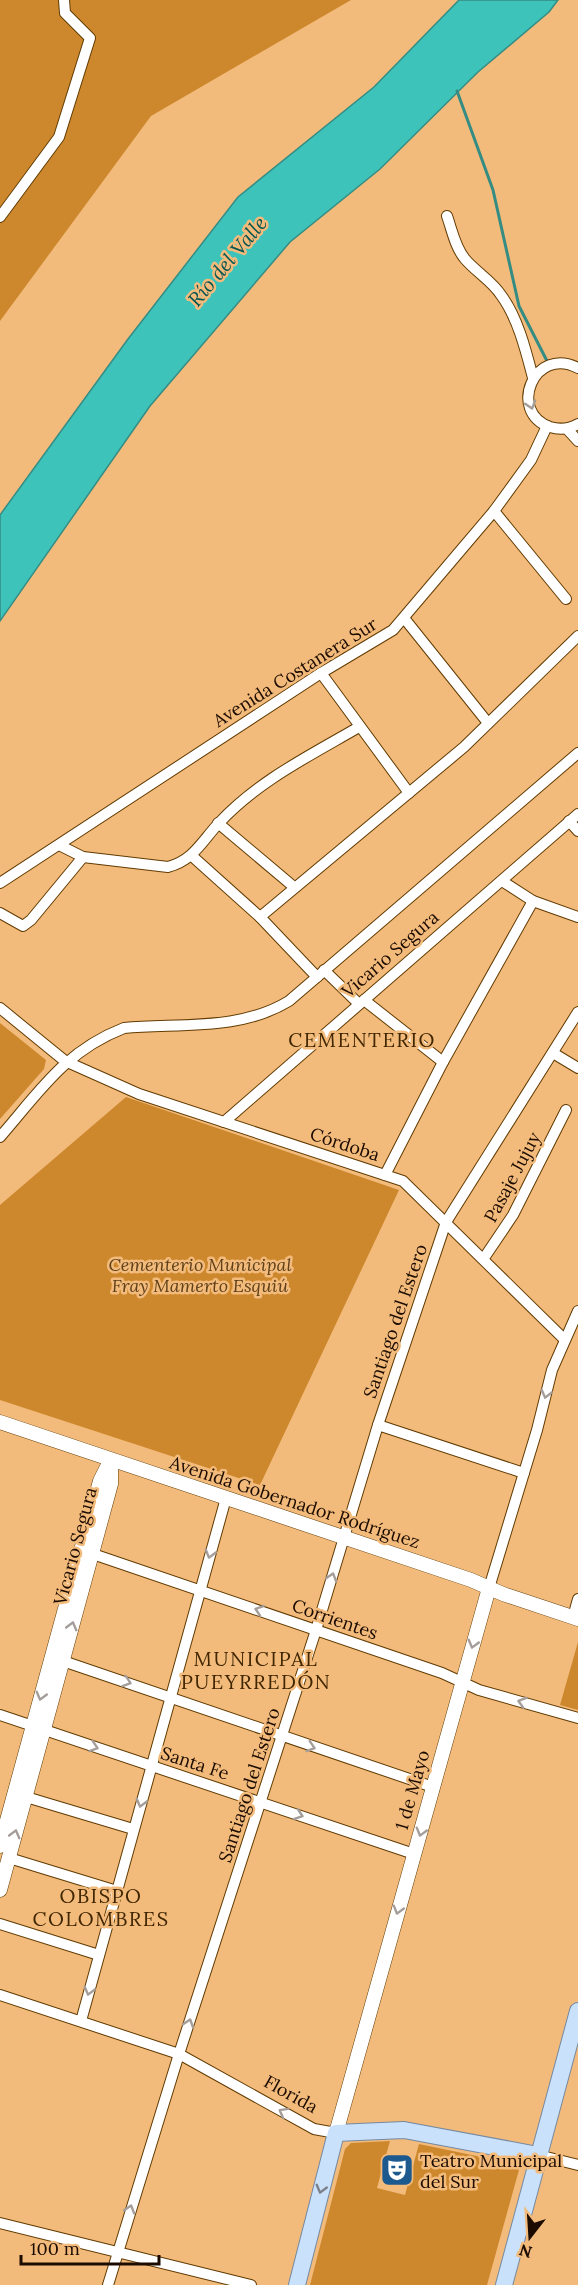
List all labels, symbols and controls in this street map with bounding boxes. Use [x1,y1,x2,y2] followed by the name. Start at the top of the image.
[182,211,272,311] water label: Río del Valle
[524,399,536,410] one-way arrow
[208,612,381,732] street label: Avenida Costanera Sur
[336,906,443,1003] street label: Vicario Segura
[288,1027,436,1052] district label: CEMENTERIO
[307,1122,383,1166] street label: Córdoba
[479,1127,546,1226] street label: Pasaje Jujuy
[358,1241,432,1401] street label: Santiago del Estero
[108,1253,292,1297] park label: Cementerio Municipal Fray Mamerto Esquiú
[540,1389,553,1399] one-way arrow
[166,1450,423,1553] street label: Avenida Gobernador Rodríguez
[48,1485,102,1608] street label: Vicario Segura
[205,1549,218,1559] one-way arrow
[325,1572,337,1583] one-way arrow
[289,1594,381,1644] street label: Corrientes
[254,1605,264,1617] one-way arrow
[65,1621,78,1631] one-way arrow
[468,1638,480,1649] one-way arrow
[181,1646,331,1694] district label: MUNICIPAL PUEYRREDÓN
[121,1675,132,1687] one-way arrow
[36,1691,48,1701] one-way arrow
[517,1697,528,1709] one-way arrow
[213,1705,285,1865] street label: Santiago del Estero
[88,1740,99,1752] one-way arrow
[305,1740,316,1752] one-way arrow
[158,1741,232,1785] street label: Santa Fe
[390,1747,434,1833] street label: 1 de Mayo
[136,1797,148,1808] one-way arrow
[293,1808,304,1820] one-way arrow
[415,1827,428,1837] one-way arrow
[8,1829,21,1839] one-way arrow
[32,1883,170,1931] district label: OBISPO COLOMBRES
[393,1905,406,1915] one-way arrow
[84,1986,97,1996] one-way arrow
[182,2018,194,2029] one-way arrow
[260,2070,322,2118] street label: Florida
[279,2108,289,2119] one-way arrow
[420,2149,562,2193] place label: Teatro Municipal del Sur
[379,2152,415,2188] theatre icon: Teatro Municipal del Sur
[316,2184,329,2194] one-way arrow
[123,2204,135,2215] one-way arrow
[500,2207,560,2267] north arrow
[21,2228,159,2266] scale bar
[30,2237,80,2260] text: 100 m
[517,2240,534,2263] text: N

